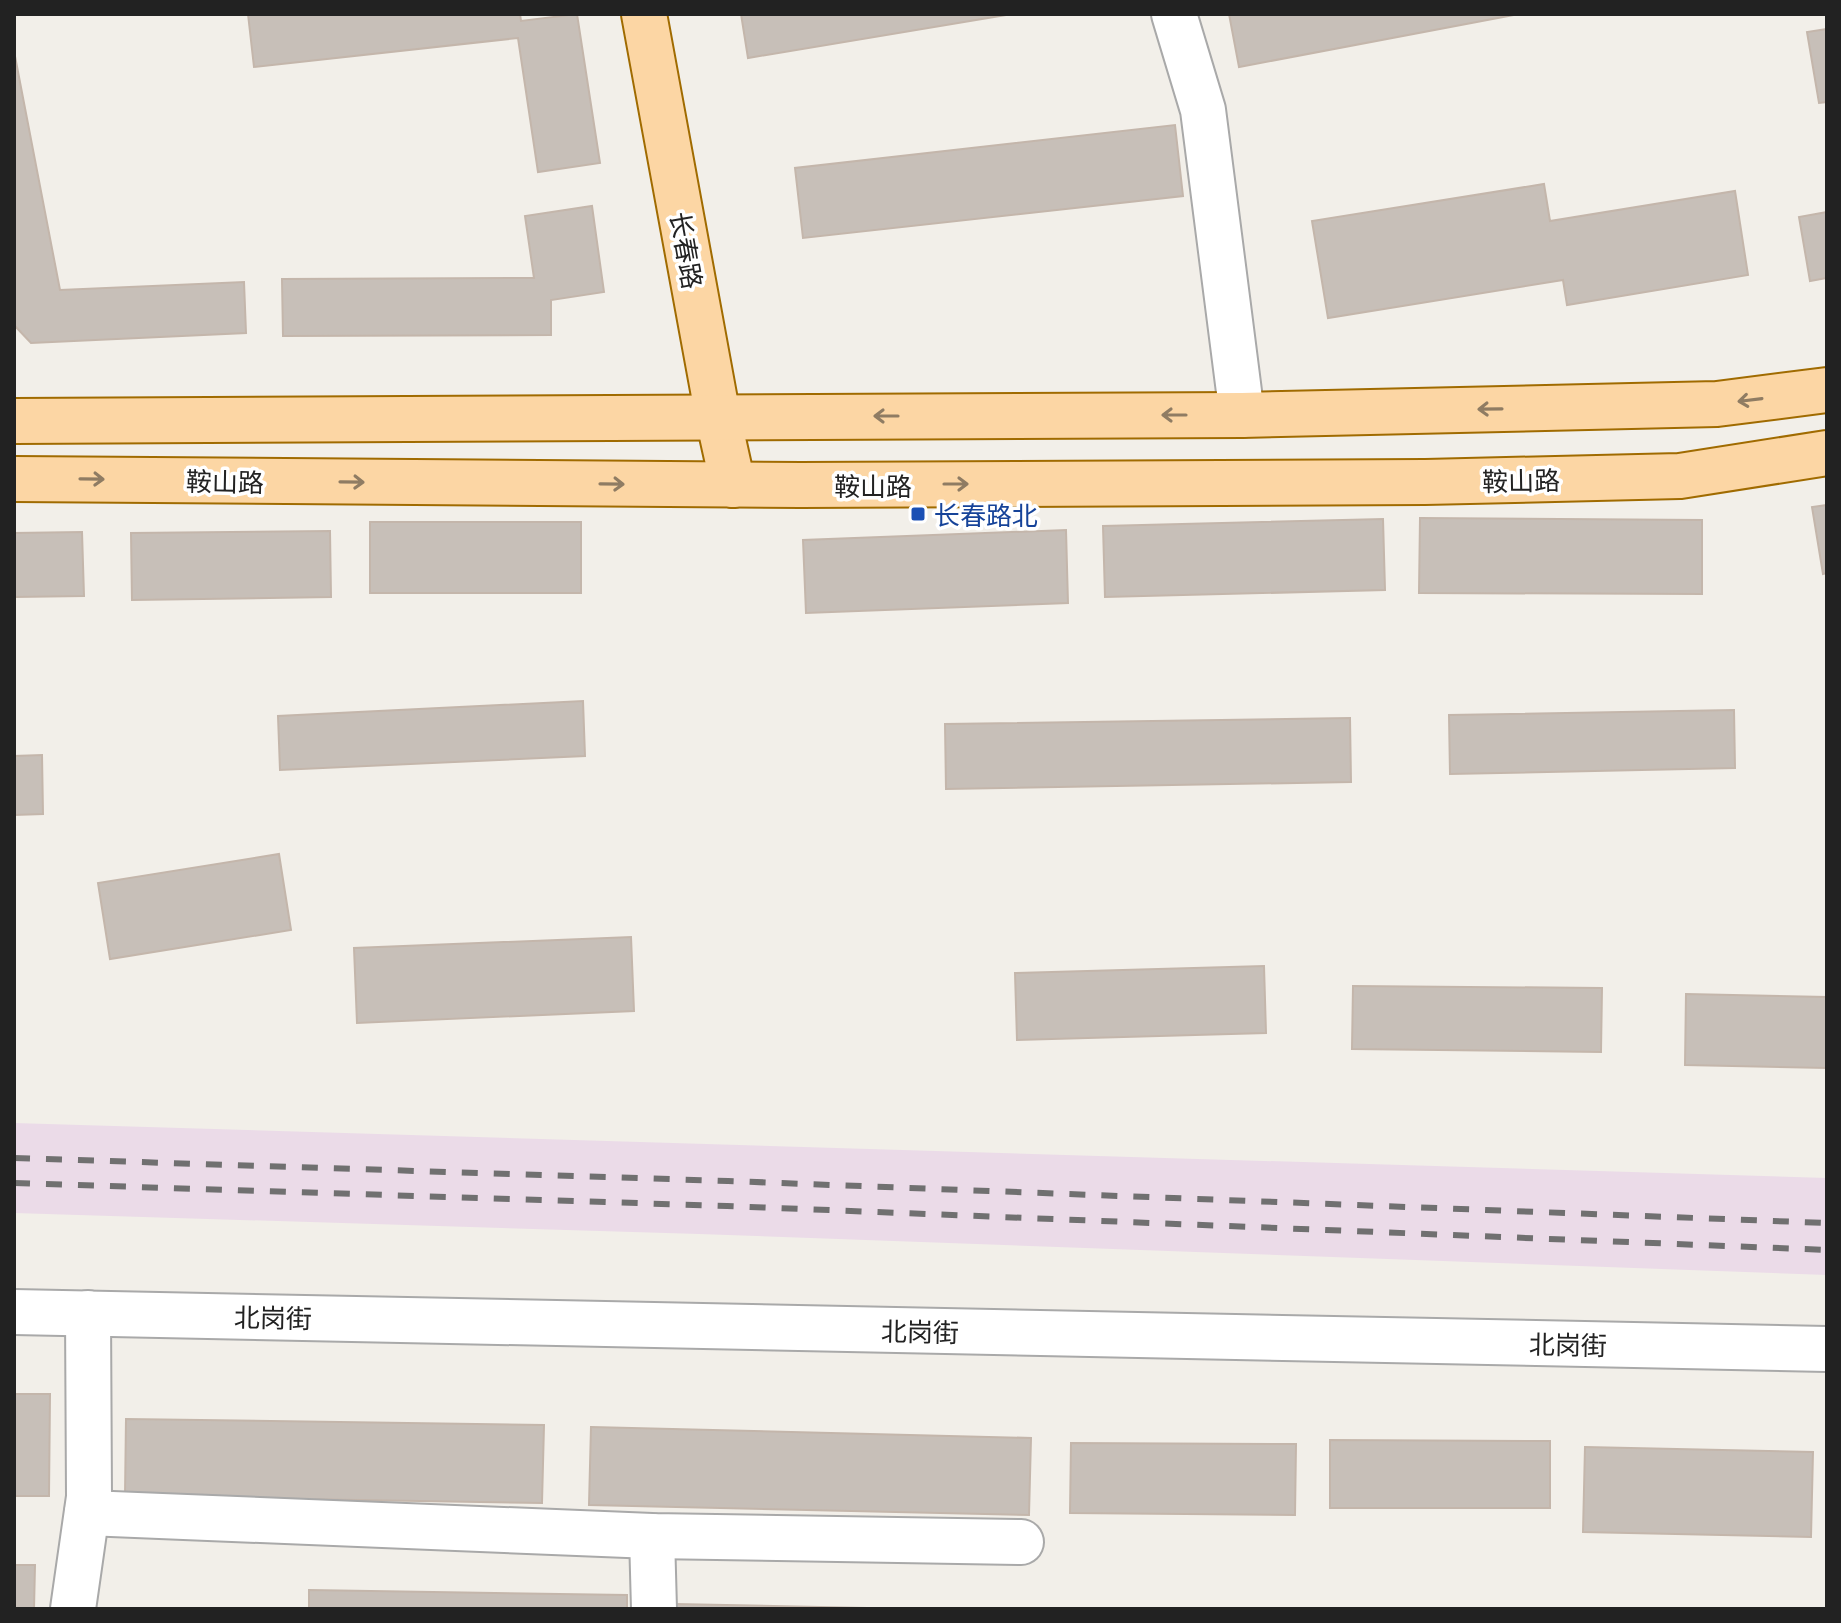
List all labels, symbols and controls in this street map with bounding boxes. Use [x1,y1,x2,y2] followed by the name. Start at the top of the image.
[665,209,709,291] street label: 长春路
[1738,393,1763,408] one-way arrow
[1477,402,1504,417] one-way arrow
[1161,407,1188,423] one-way arrow
[873,408,900,424] one-way arrow
[1482,464,1560,496] street label: 鞍山路
[186,465,264,497] street label: 鞍山路
[834,470,912,501] street label: 鞍山路
[78,471,105,487] one-way arrow
[338,474,365,489] one-way arrow
[598,476,625,492] one-way arrow
[942,476,969,492] one-way arrow
[934,499,1038,530] place label: 长春路北
[909,505,927,523] marker: 长春路北
[234,1301,312,1333] street label: 北岗街
[881,1315,959,1347] street label: 北岗街
[1529,1328,1607,1360] street label: 北岗街

